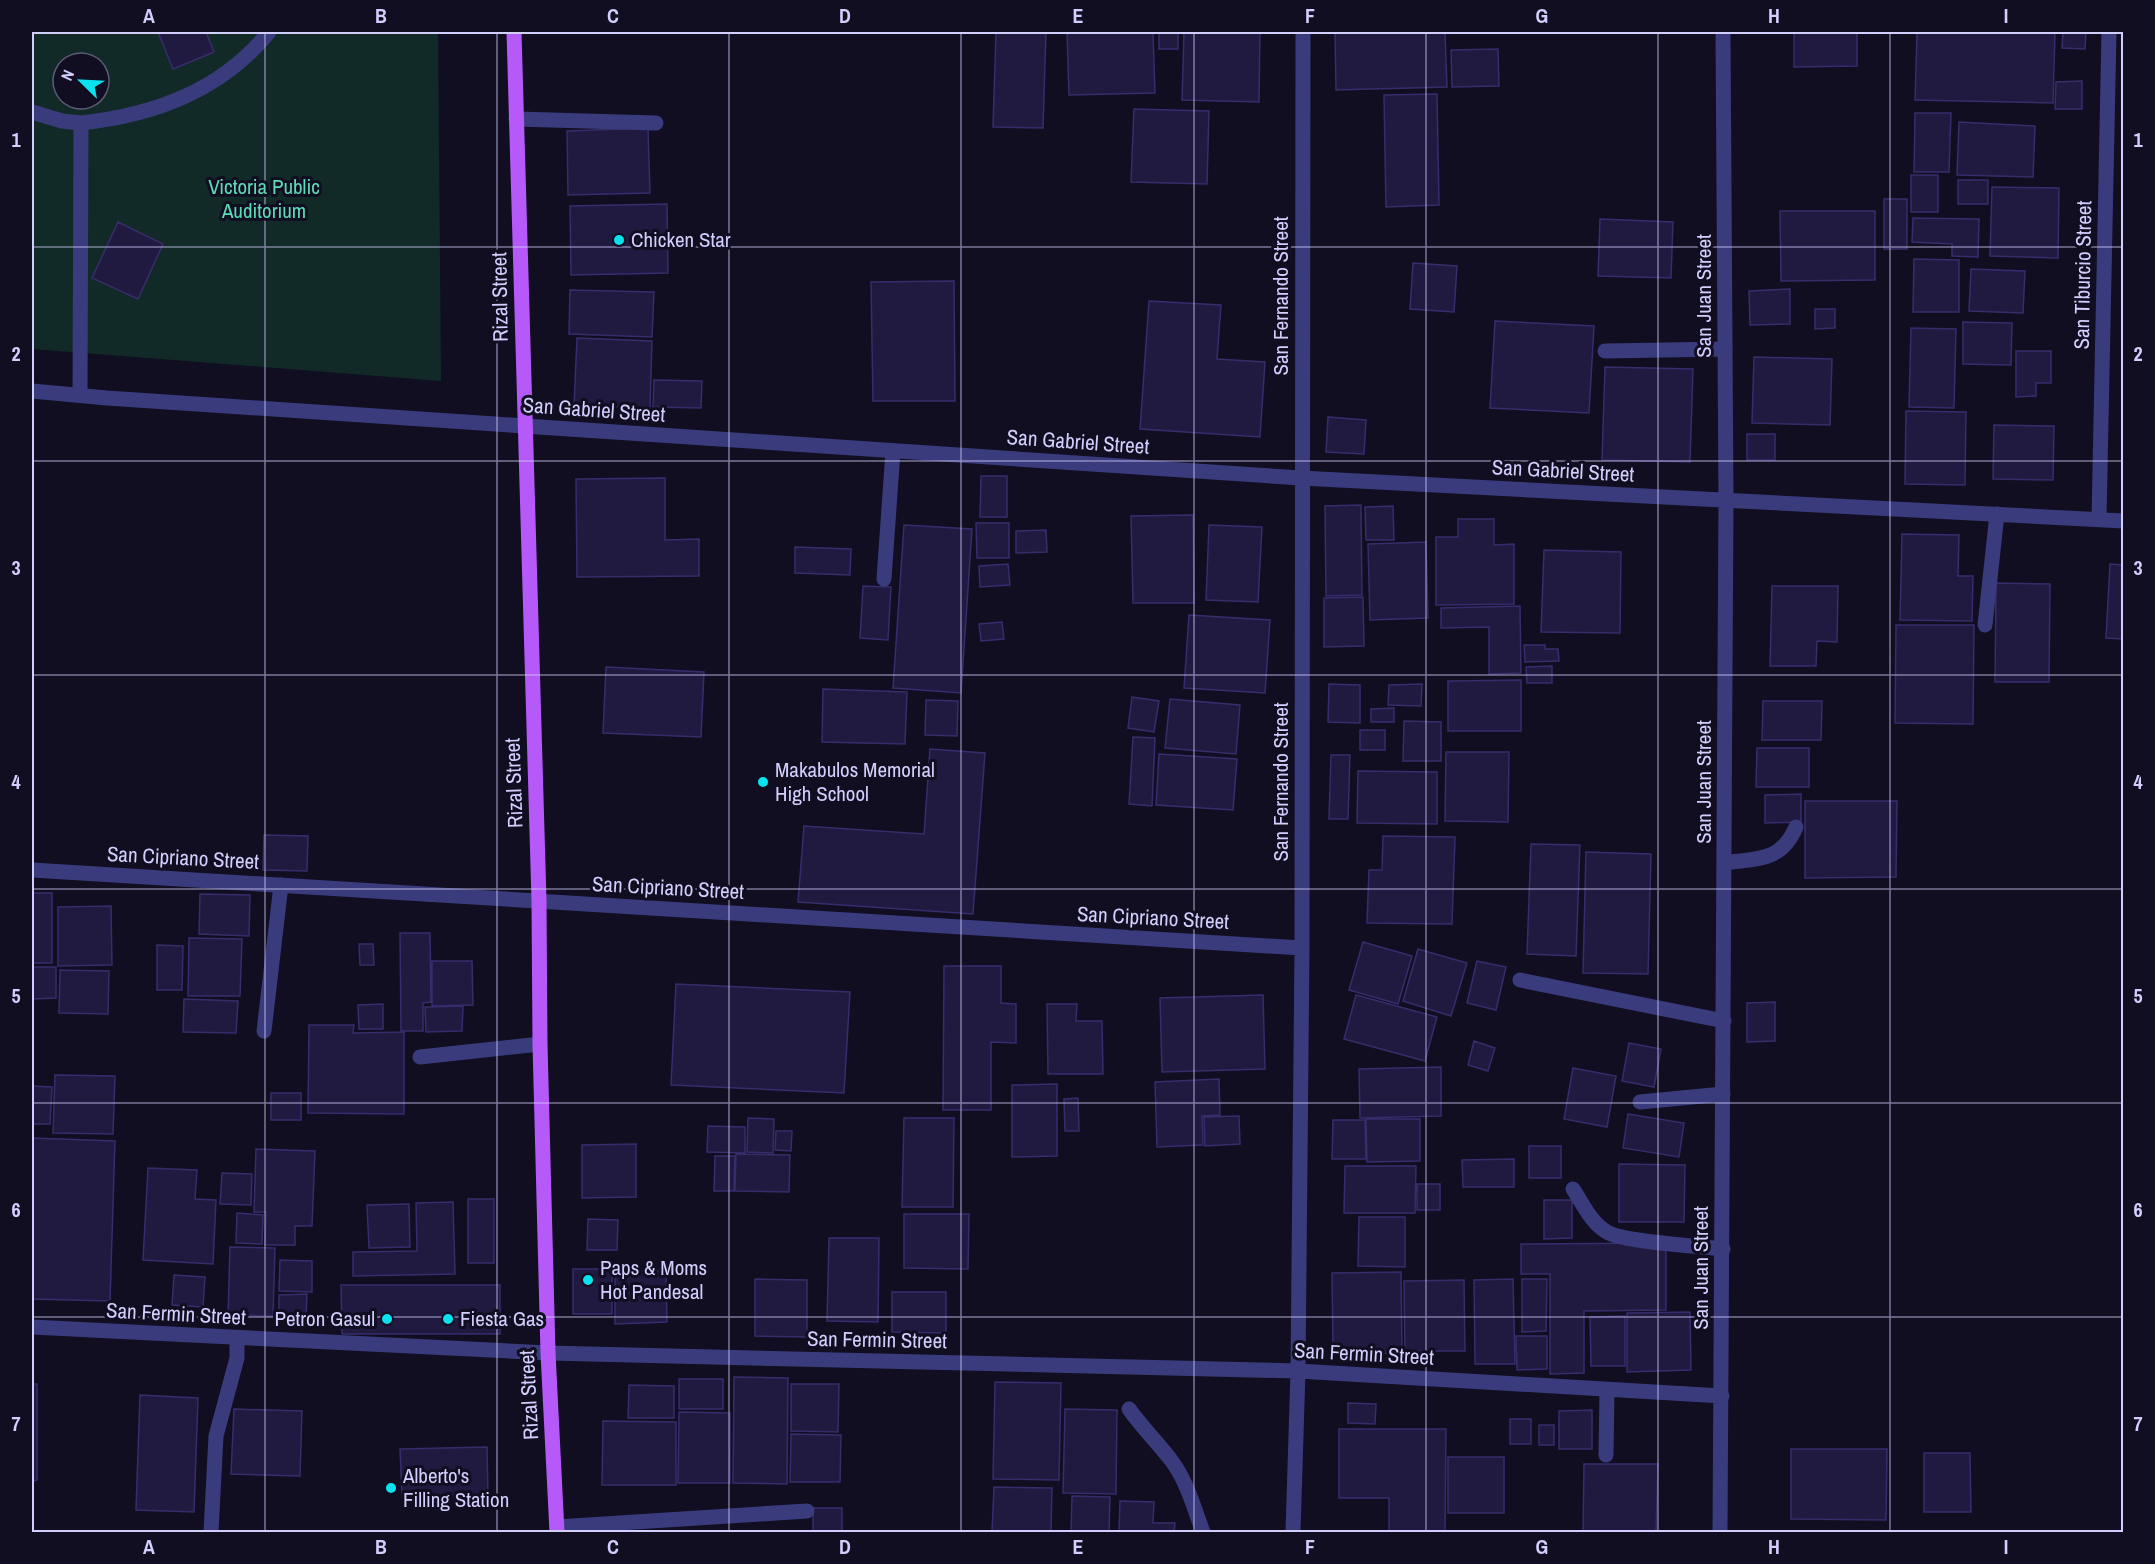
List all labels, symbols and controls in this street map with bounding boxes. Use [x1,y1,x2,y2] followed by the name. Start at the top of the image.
[143,2,155,29] text: A
[375,2,387,29] text: B
[607,2,619,29] text: C
[839,2,851,29] text: D
[1073,2,1084,29] text: E
[1305,2,1315,29] text: F
[1536,2,1548,29] text: G
[1768,2,1780,29] text: H
[2004,2,2008,29] text: I
[51,51,111,111] north arrow
[55,66,79,84] text: N
[11,126,21,153] text: 1
[2133,126,2143,153] text: 1
[208,172,320,225] park label: Victoria Public Auditorium
[2067,200,2098,350] street label: San Tiburcio Street
[1266,216,1295,376] street label: San Fernando Street
[631,225,731,254] place label: Chicken Star
[612,233,626,247] marker: Chicken Star
[1689,234,1718,358] street label: San Juan Street
[484,252,515,342] street label: Rizal Street
[11,340,21,367] text: 2
[2133,340,2143,367] text: 2
[522,390,666,429] street label: San Gabriel Street
[1006,422,1150,461] street label: San Gabriel Street
[1491,452,1635,489] street label: San Gabriel Street
[11,554,21,581] text: 3
[2133,554,2143,581] text: 3
[1266,702,1295,862] street label: San Fernando Street
[1689,720,1718,844] street label: San Juan Street
[497,737,530,828] street label: Rizal Street
[775,755,935,808] place label: Makabulos Memorial High School
[11,768,21,795] text: 4
[2133,768,2143,795] text: 4
[756,775,770,789] marker: Makabulos Memorial High School
[106,839,260,876] street label: San Cipriano Street
[591,869,745,906] street label: San Cipriano Street
[1076,899,1230,936] street label: San Cipriano Street
[11,982,21,1009] text: 5
[2133,982,2143,1009] text: 5
[11,1196,21,1223] text: 6
[2133,1196,2143,1223] text: 6
[1686,1206,1715,1330] street label: San Juan Street
[600,1253,707,1306] place label: Paps & Moms Hot Pandesal
[581,1273,595,1287] marker: Paps & Moms Hot Pandesal
[105,1295,247,1332] street label: San Fermin Street
[274,1304,375,1333] place label: Petron Gasul
[460,1304,544,1333] place label: Fiesta Gas
[380,1312,394,1326] marker: Petron Gasul
[441,1312,455,1326] marker: Fiesta Gas
[807,1324,947,1355] street label: San Fermin Street
[1293,1335,1435,1372] street label: San Fermin Street
[512,1349,545,1441] street label: Rizal Street
[11,1410,21,1437] text: 7
[2133,1410,2143,1437] text: 7
[402,1461,509,1514] place label: Alberto's Filling Station
[384,1481,398,1495] marker: Alberto's Filling Station
[143,1533,155,1560] text: A
[375,1533,387,1560] text: B
[607,1533,619,1560] text: C
[839,1533,851,1560] text: D
[1073,1533,1084,1560] text: E
[1305,1533,1315,1560] text: F
[1536,1533,1548,1560] text: G
[1768,1533,1780,1560] text: H
[2004,1533,2008,1560] text: I

